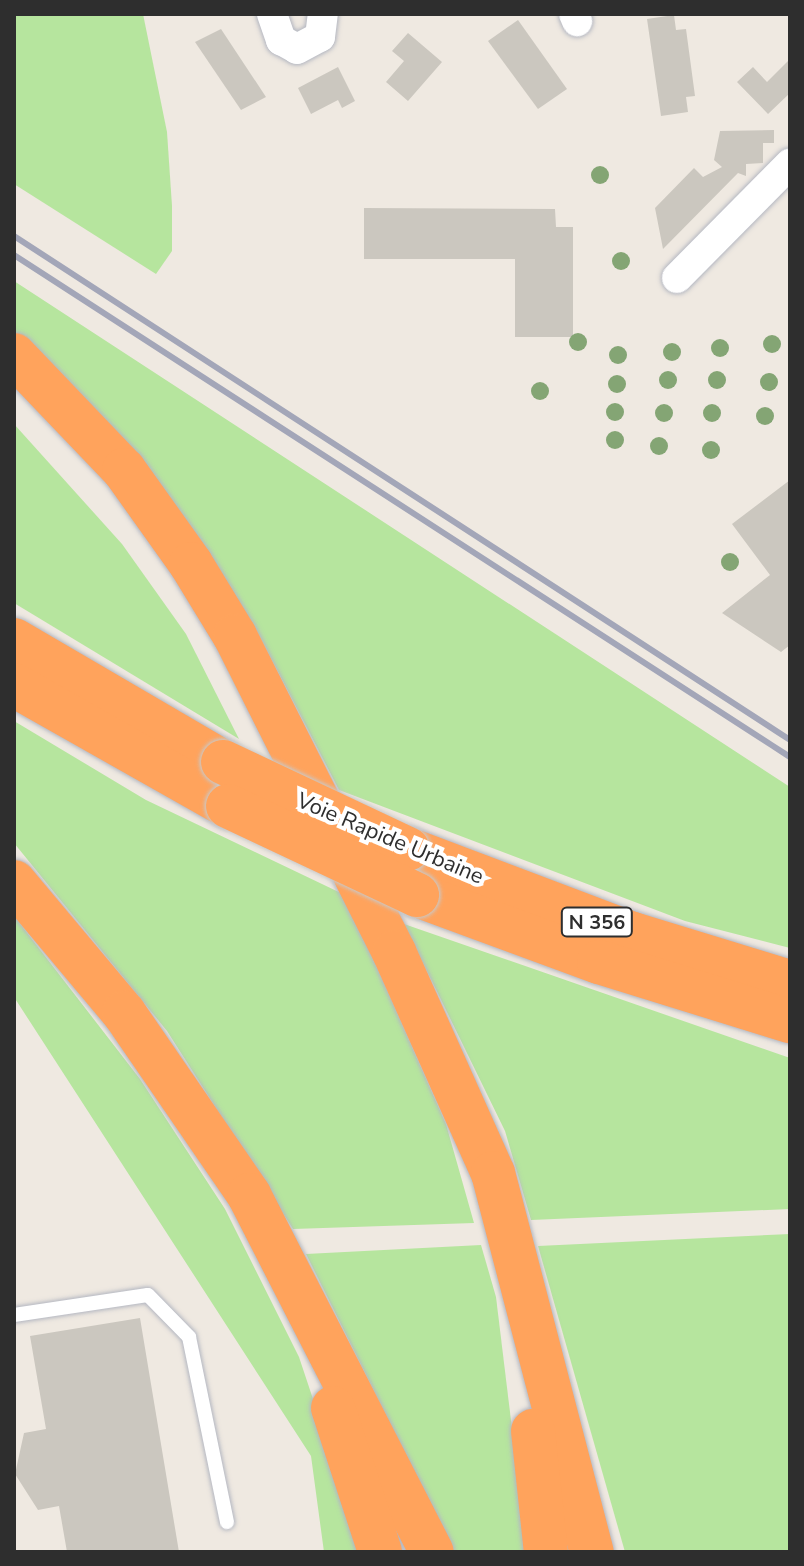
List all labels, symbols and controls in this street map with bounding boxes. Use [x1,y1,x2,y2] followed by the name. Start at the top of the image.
[292,788,488,890] street label: Voie Rapide Urbaine
[559,906,635,938] road number: N 356

